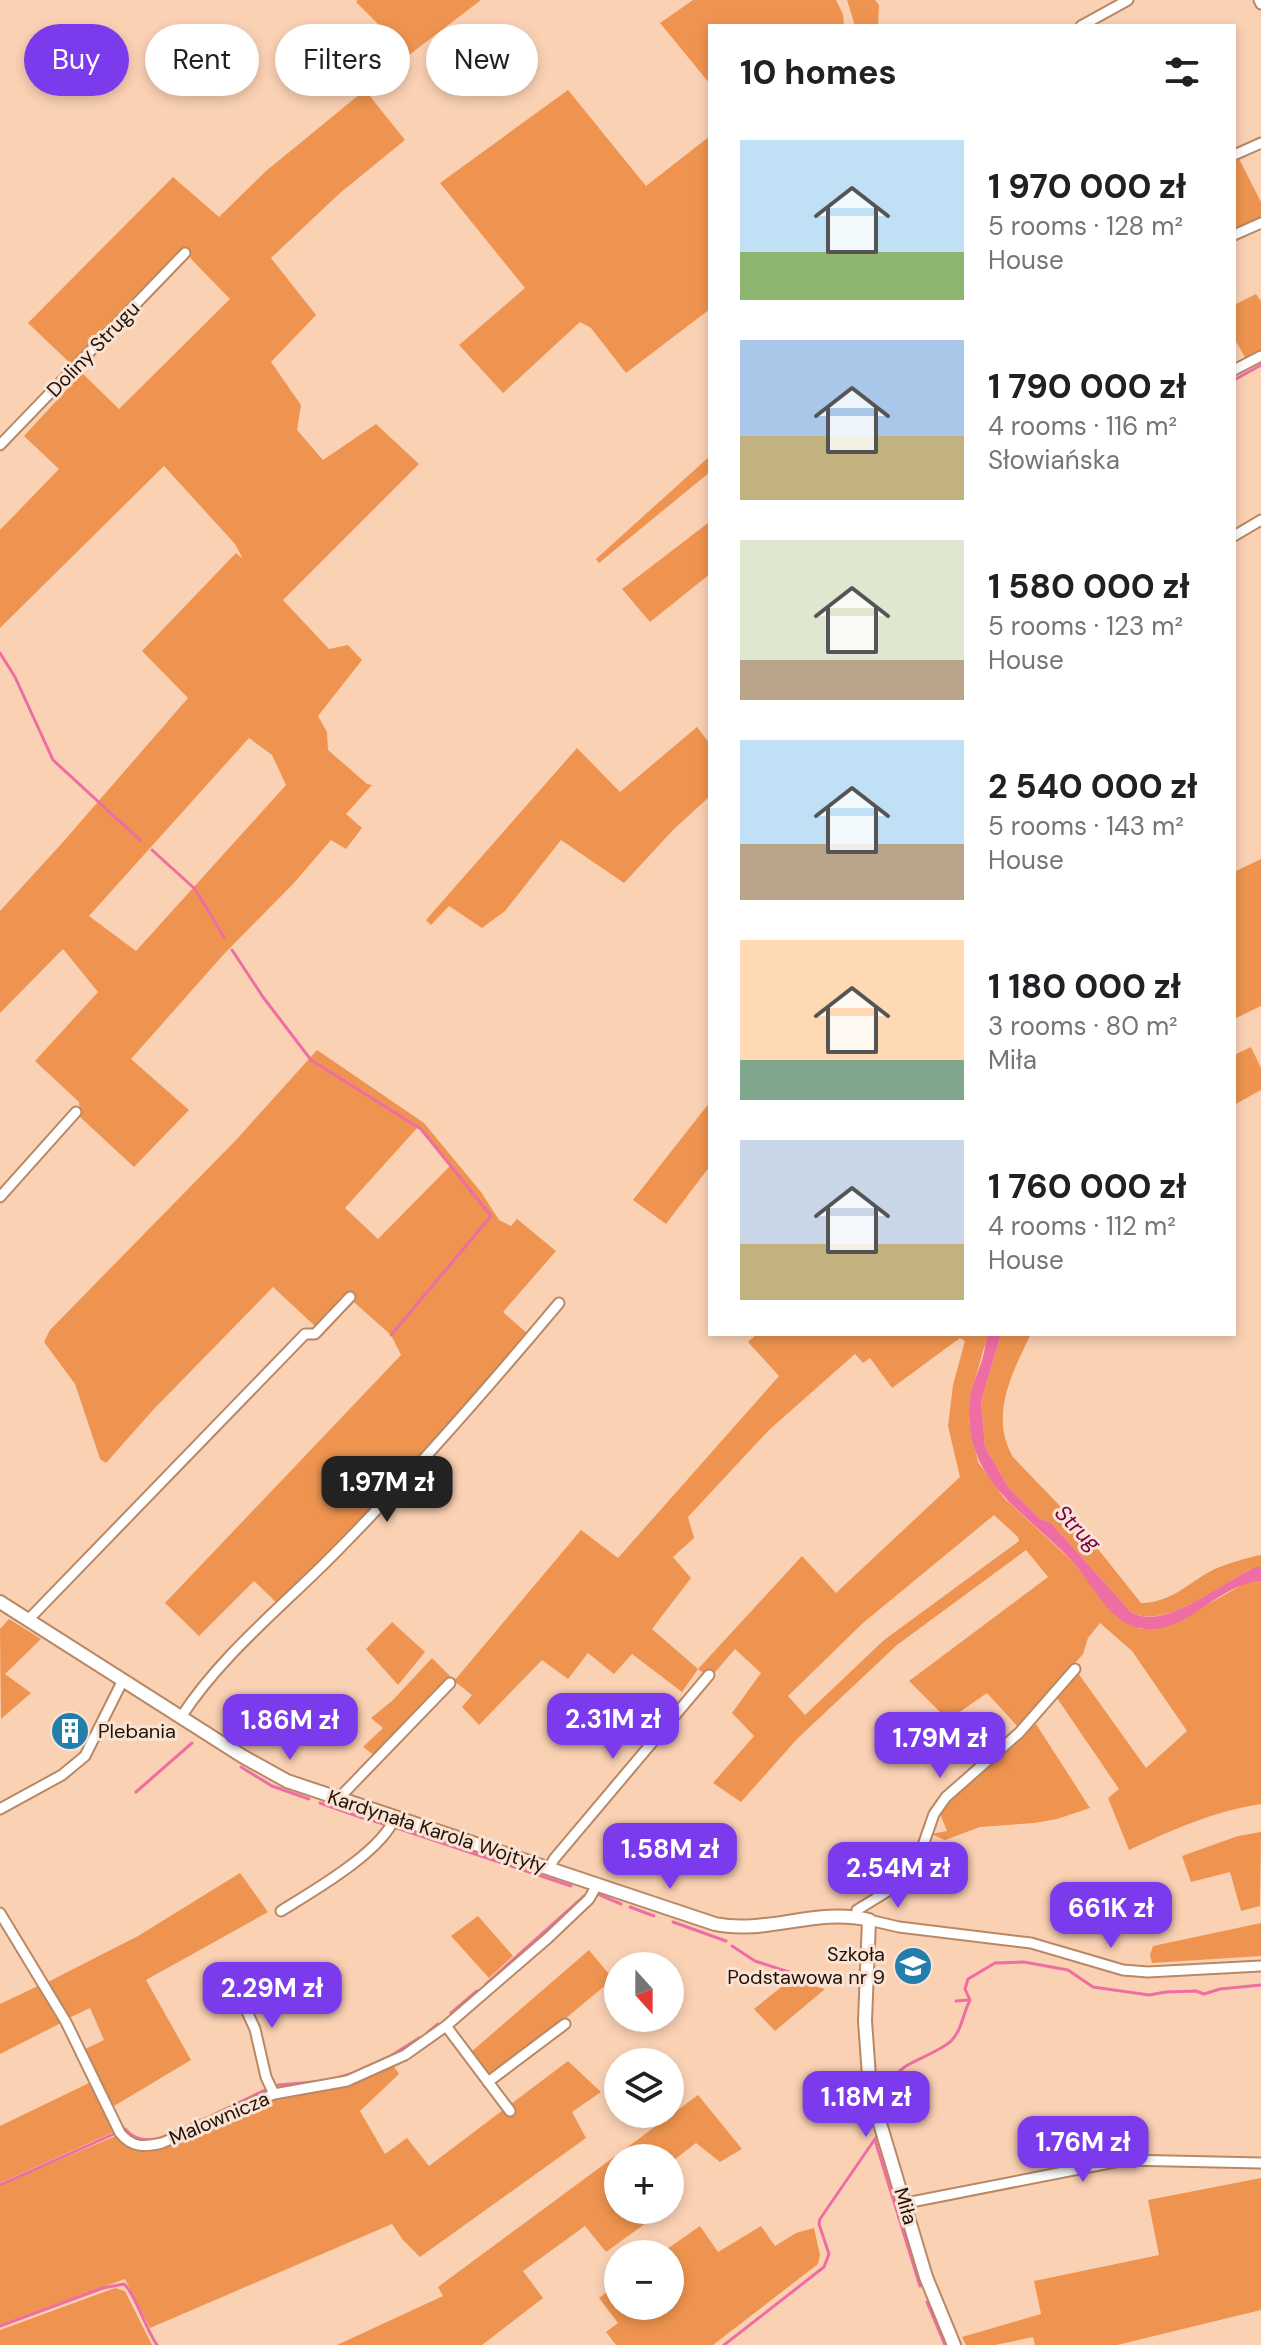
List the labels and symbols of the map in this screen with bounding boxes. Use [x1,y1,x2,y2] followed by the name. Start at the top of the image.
[41,296,145,402] street label: Doliny Strugu
[304,1456,470,1524] pin: 1.97M zł
[1049,1499,1108,1558] water label: Strug
[530,1693,696,1761] pin: 2.31M zł
[207,1694,373,1762] pin: 1.86M zł
[49,1710,91,1752] building icon: Plebania
[857,1712,1023,1780] pin: 1.79M zł
[98,1718,176,1744] place label: Plebania
[324,1783,550,1879] street label: Kardynała Karola Wojtyły
[587,1823,753,1891] pin: 1.58M zł
[815,1842,981,1910] pin: 2.54M zł
[1037,1882,1185,1950] pin: 661K zł
[727,1941,885,1990] place label: Szkoła Podstawowa nr 9
[892,1945,934,1987] school or university icon: Szkoła Podstawowa nr 9
[604,1952,684,2032] north arrow
[189,1962,355,2030] pin: 2.29M zł
[783,2071,949,2139] pin: 1.18M zł
[165,2085,273,2151] street label: Malownicza
[1000,2116,1166,2184] pin: 1.76M zł
[888,2184,924,2228] street label: Miła

